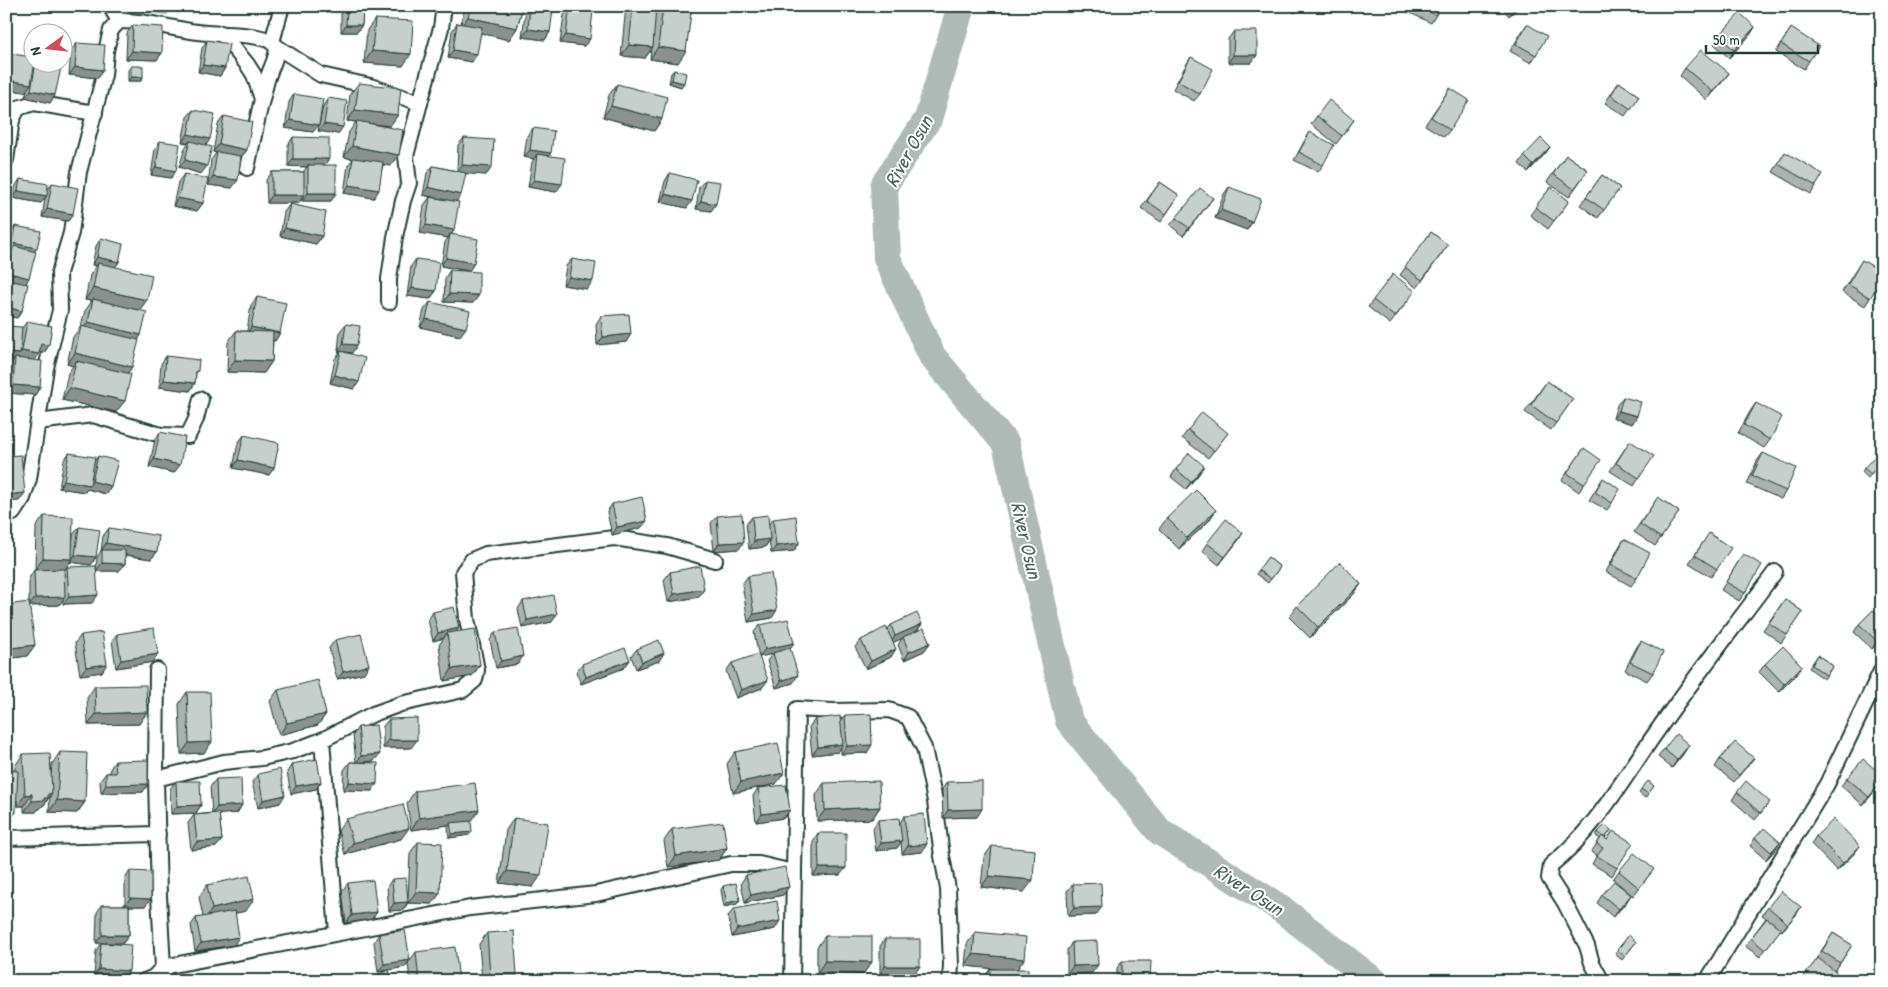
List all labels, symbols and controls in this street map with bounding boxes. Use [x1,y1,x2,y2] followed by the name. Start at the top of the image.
[22,22,72,72] north arrow
[1706,22,1818,54] scale bar
[1713,29,1740,50] text: 50 m
[25,45,45,58] text: N
[877,109,940,192] water label: River Osun
[1005,499,1049,583] water label: River Osun
[1209,857,1291,923] water label: River Osun

